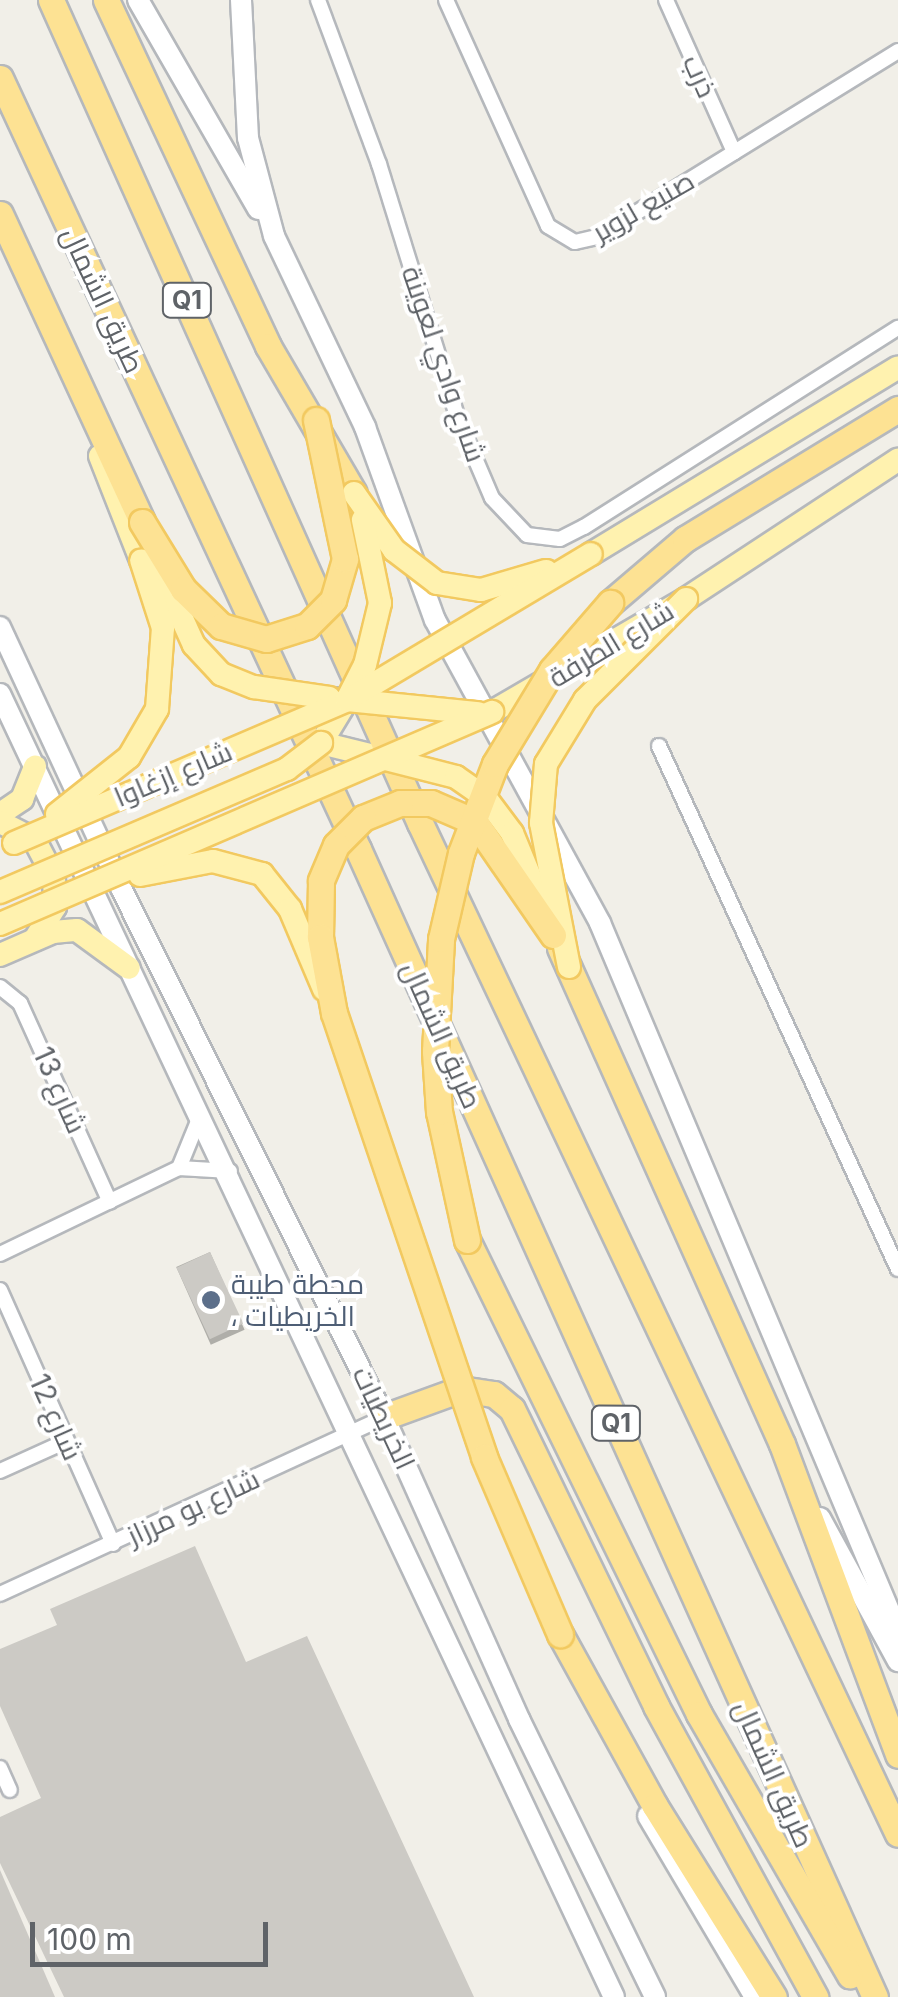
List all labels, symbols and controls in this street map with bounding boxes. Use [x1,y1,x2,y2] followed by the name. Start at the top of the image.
[676,50,724,102] street label: ذرب
[586,163,700,249] street label: صنيع لزوير
[55,222,151,378] street label: طريق الشمال
[395,262,493,466] street label: شارع وادي لعوينة
[160,280,214,320] road number: Q1
[542,594,680,694] street label: شارع الطرفة
[109,734,237,814] street label: شارع إزغاوا
[395,956,489,1114] street label: طريق الشمال
[26,1042,94,1138] street label: شارع 13
[231,1267,364,1333] place label: محطة طيبة ، الخريطيات
[200,1289,222,1311] marker: محطة طيبة ، الخريطيات
[346,1361,422,1475] street label: الخريطيات
[22,1369,90,1465] street label: شارع 12
[588,1403,644,1443] road number: Q1
[121,1462,265,1552] street label: شارع بو مرزاز
[727,1695,821,1853] street label: طريق الشمال
[35,1902,272,1964] scale bar
[47,1921,132,1957] text: 100 m

